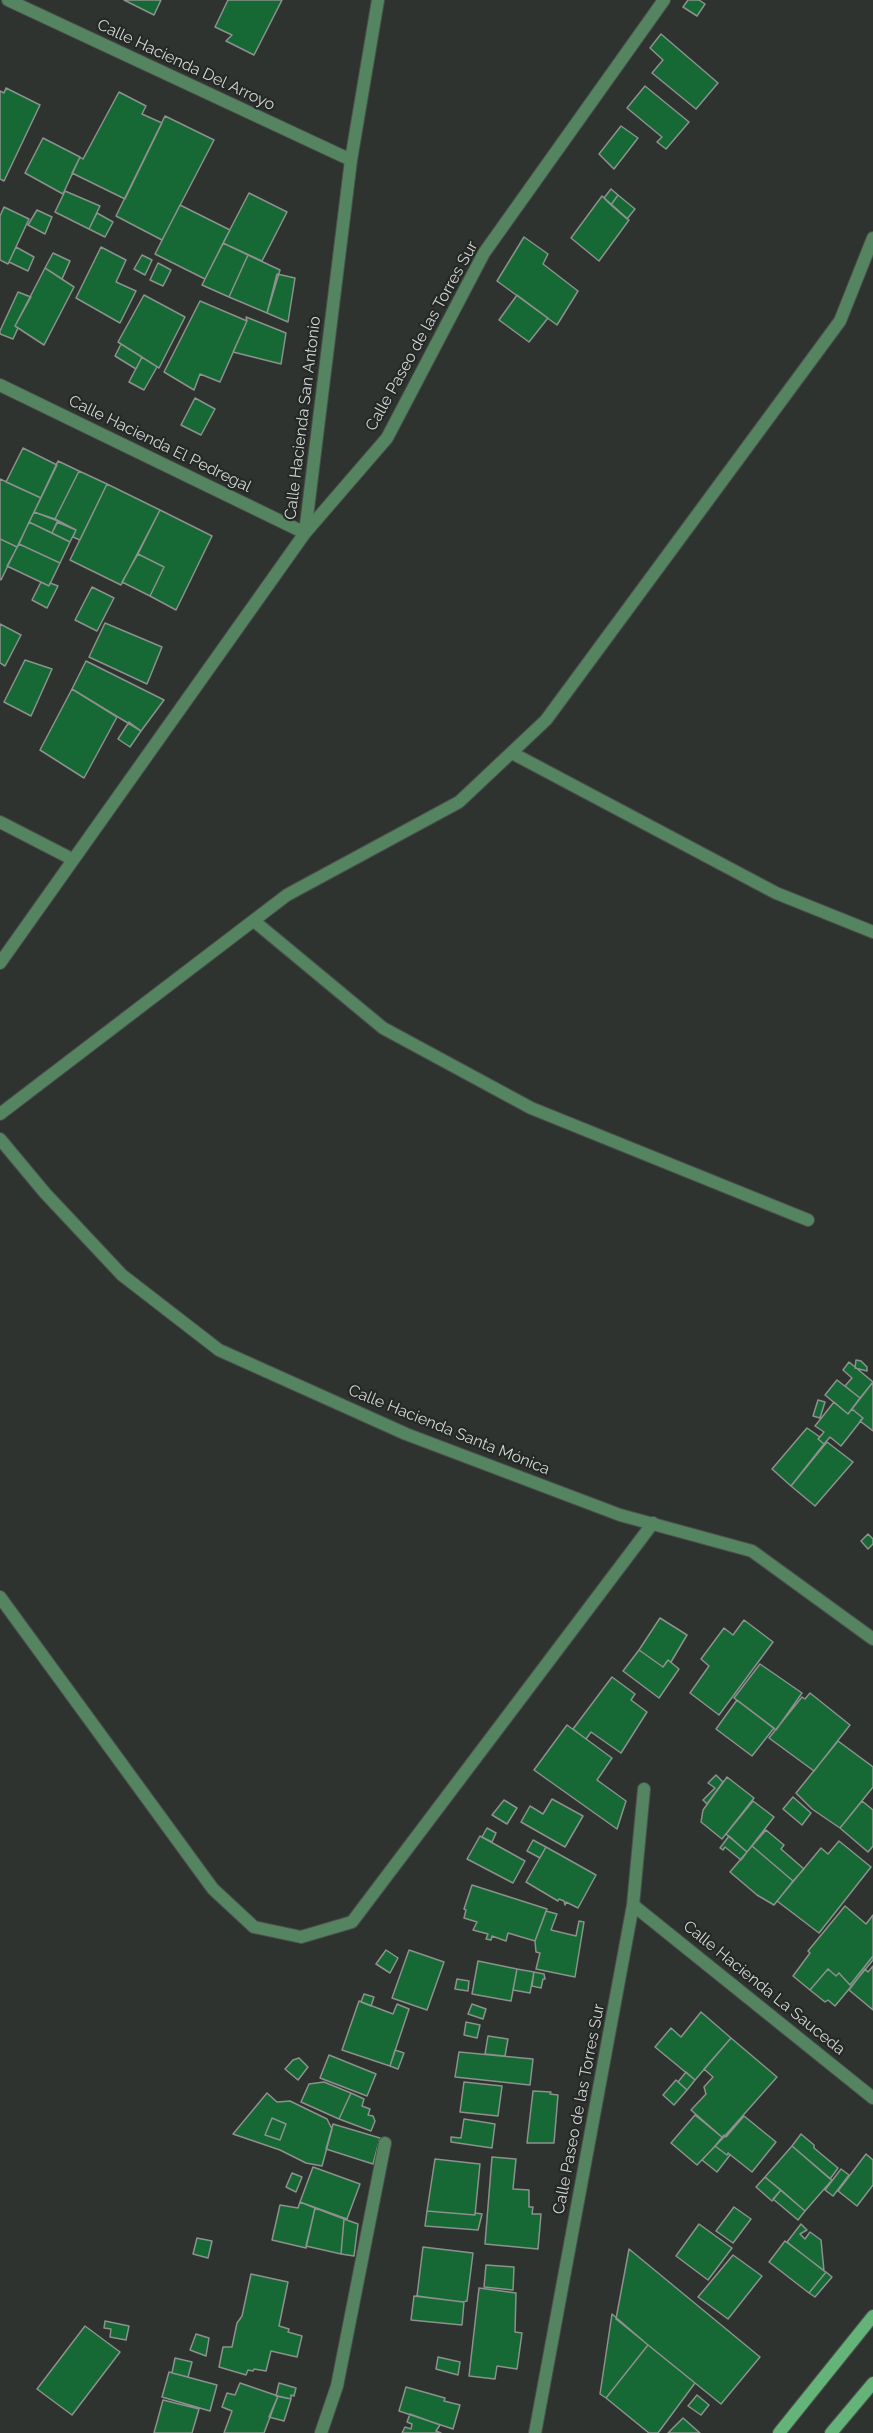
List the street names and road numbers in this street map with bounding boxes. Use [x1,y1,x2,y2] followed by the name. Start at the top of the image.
[94,15,278,115] street label: Calle Hacienda Del Arroyo
[362,238,482,434] street label: Calle Paseo de las Torres Sur
[281,315,325,521] street label: Calle Hacienda San Antonio
[65,391,255,497] street label: Calle Hacienda El Pedregal
[345,1381,553,1479] street label: Calle Hacienda Santa Mónica
[679,1917,849,2059] street label: Calle Hacienda La Sauceda
[549,2002,609,2216] street label: Calle Paseo de las Torres Sur

